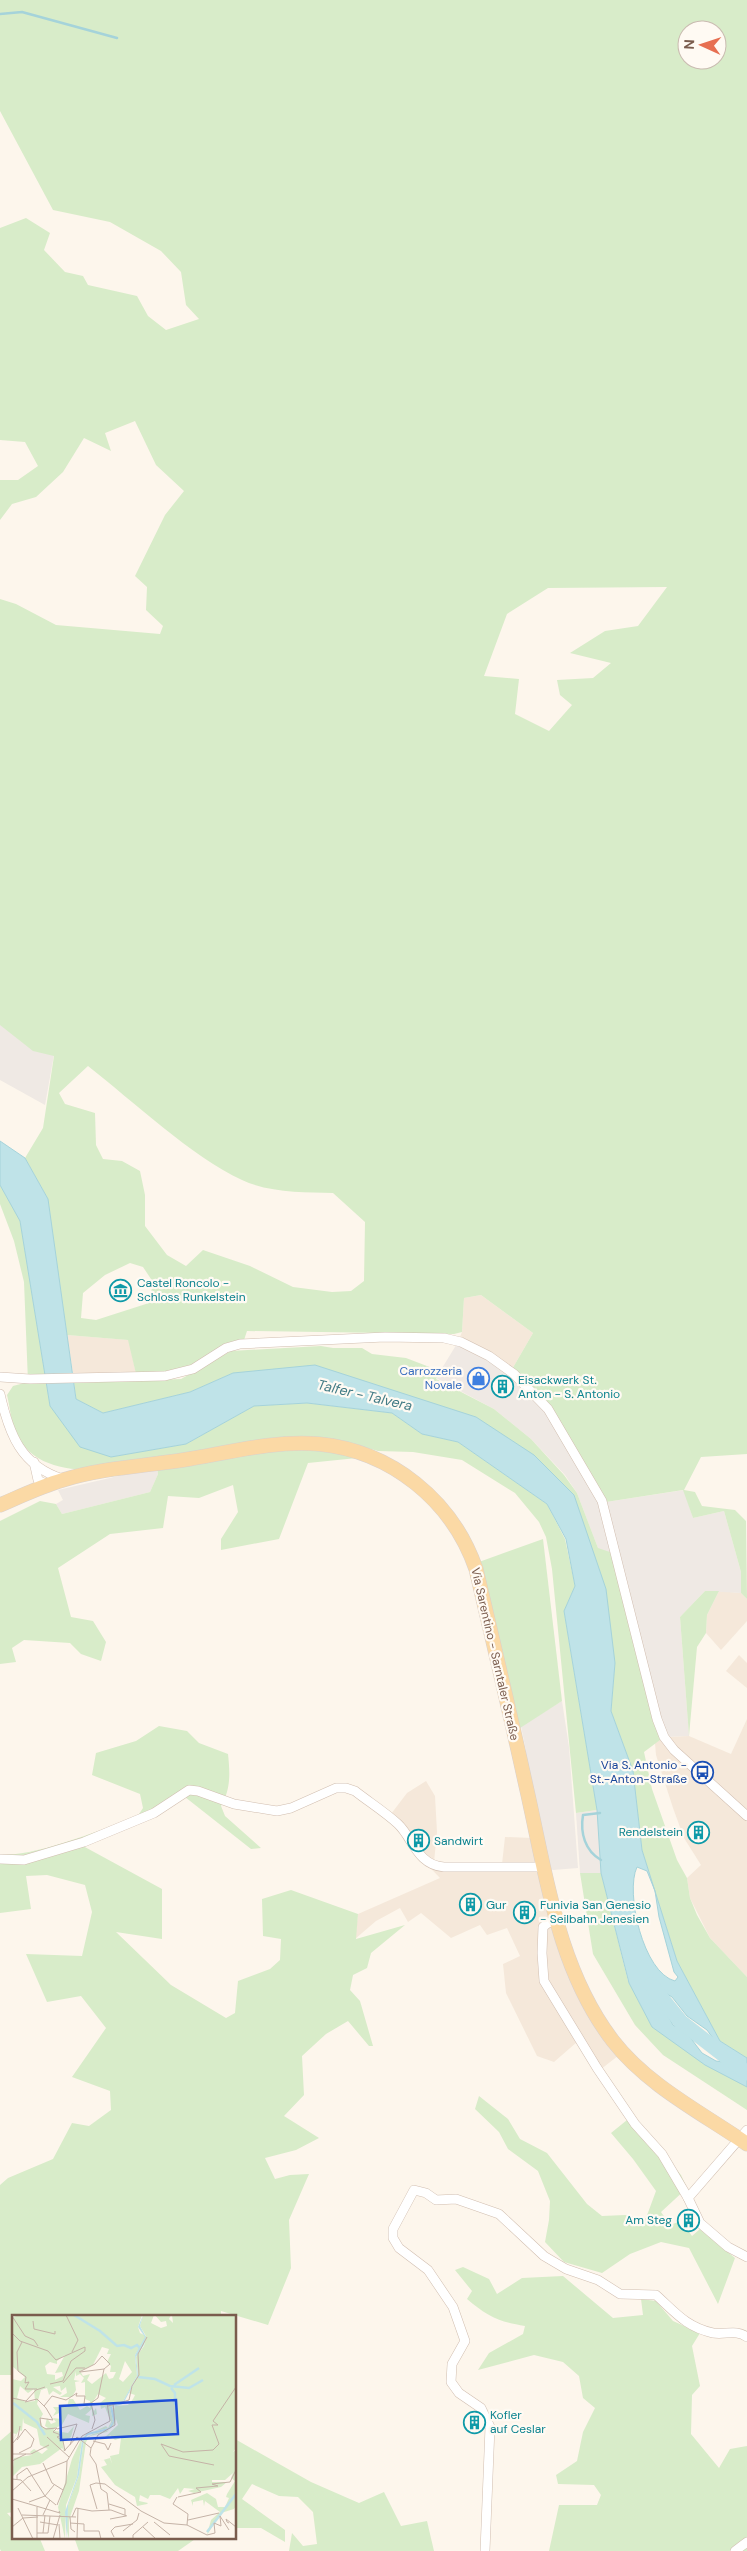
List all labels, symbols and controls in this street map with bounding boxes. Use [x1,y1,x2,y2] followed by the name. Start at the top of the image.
[677,20,727,70] north arrow
[680,39,698,50] text: N
[137,1275,246,1305] place label: Castel Roncolo - Schloss Runkelstein
[109,1278,133,1302] museum icon: Castel Roncolo - Schloss Runkelstein
[399,1363,462,1393] place label: Carrozzeria Novale
[466,1366,490,1390] shop icon: Carrozzeria Novale
[518,1372,620,1402] place label: Eisackwerk St. Anton - S. Antonio
[316,1375,414,1415] water label: Talfer - Talvera
[490,1375,514,1399] building icon: Eisackwerk St. Anton - S. Antonio
[467,1566,523,1742] street label: Via Sarentino - Sarntaler Straße
[590,1757,687,1787] place label: Via S. Antonio - St.-Anton-Straße
[691,1760,715,1784] bus stop icon: Via S. Antonio - St.-Anton-Straße
[687,1820,711,1844] building icon: Rendelstein
[619,1824,683,1840] place label: Rendelstein
[406,1829,430,1853] building icon: Sandwirt
[434,1833,483,1849] place label: Sandwirt
[458,1893,482,1917] building icon: Gur
[486,1897,507,1913] place label: Gur
[540,1897,651,1927] place label: Funivia San Genesio - Seilbahn Jenesien
[512,1900,536,1924] building icon: Funivia San Genesio - Seilbahn Jenesien
[676,2208,700,2232] building icon: Am Steg
[625,2212,672,2228] place label: Am Steg
[12,2315,236,2538] inset map
[490,2407,546,2437] place label: Kofler auf Ceslar
[462,2410,486,2434] building icon: Kofler auf Ceslar

